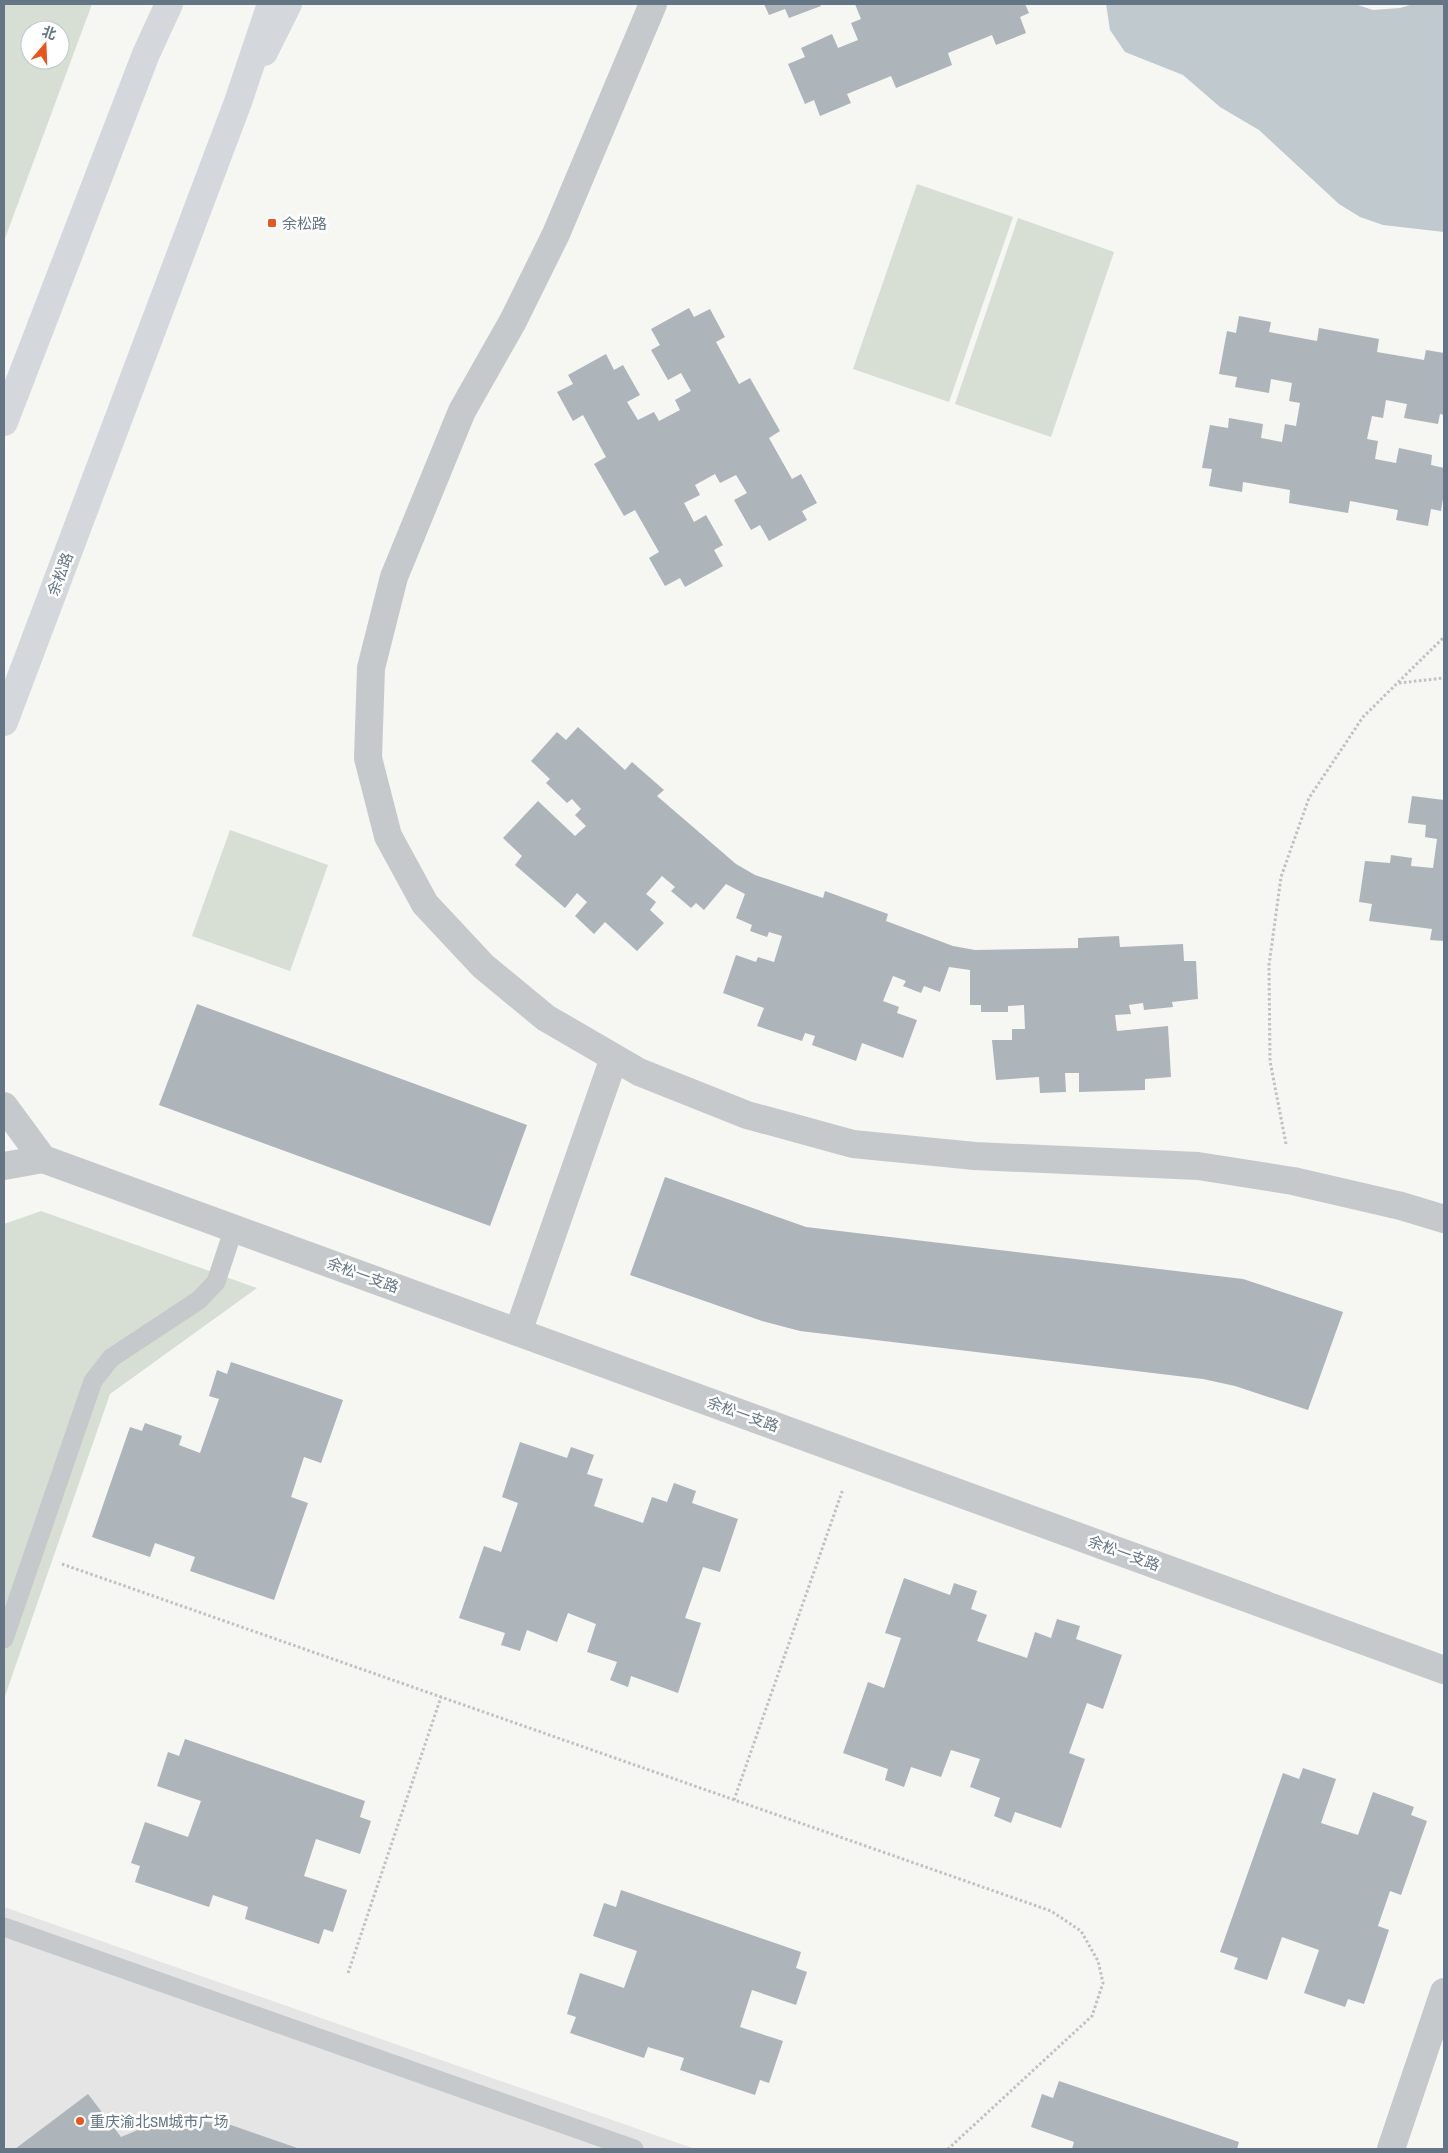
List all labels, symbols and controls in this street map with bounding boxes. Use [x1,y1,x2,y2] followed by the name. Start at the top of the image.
[20,20,70,70] north arrow
[40,22,59,43] text: 北
[282,213,327,234] place label: 余松路
[266,217,278,229] marker: 余松路
[42,549,78,599] street label: 余松路
[324,1252,402,1298] street label: 余松一支路
[704,1391,782,1437] street label: 余松一支路
[1085,1530,1163,1576] street label: 余松一支路
[90,2111,228,2132] place label: 重庆渝北SM城市广场
[74,2115,86,2127] marker: 重庆渝北SM城市广场

